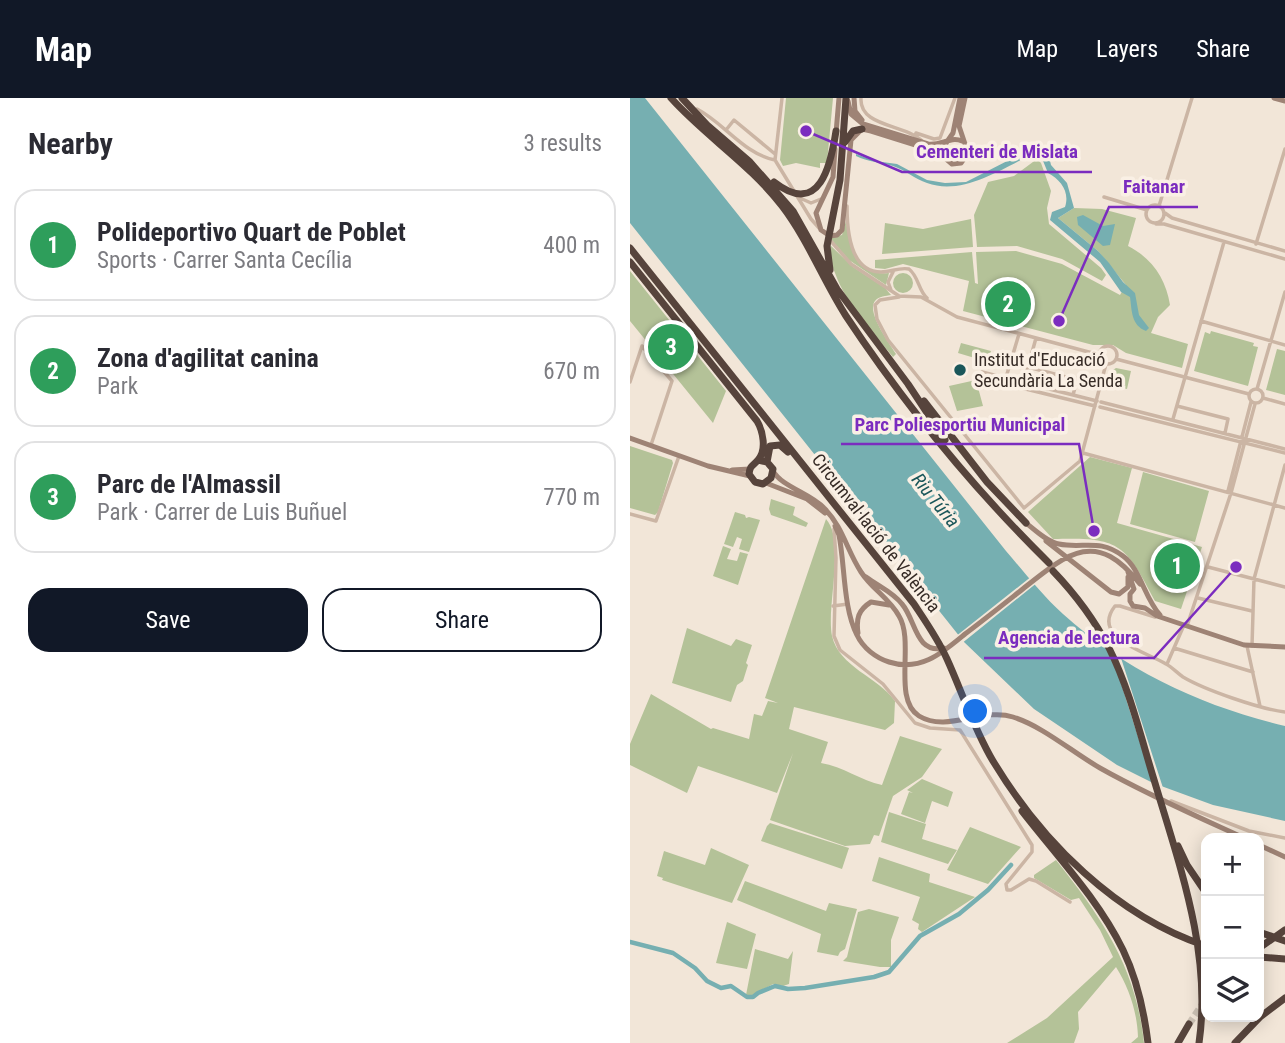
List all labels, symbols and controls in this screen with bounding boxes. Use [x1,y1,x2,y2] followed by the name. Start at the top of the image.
[35,30,92,69] text: Map
[1017,35,1058,63] text: Map
[1096,35,1158,63] text: Layers
[1196,35,1250,63] text: Share
[28,126,113,161] text: Nearby
[524,130,602,157] text: 3 results
[902,132,1092,172] callout: Cementeri de Mislata
[916,140,1078,163] text: Cementeri de Mislata
[1109,167,1198,207] callout: Faitanar
[1123,175,1185,198] text: Faitanar
[97,217,406,247] text: Polideportivo Quart de Poblet
[47,232,59,259] text: 1
[543,232,600,259] text: 400 m
[97,247,352,274] text: Sports · Carrer Santa Cecília
[985,278,1031,330] pin: 2
[648,321,694,373] pin: 3
[97,343,319,373] text: Zona d'agilitat canina
[974,349,1123,391] place label: Institut d'Educació Secundària La Senda
[47,358,59,385] text: 2
[543,358,600,385] text: 670 m
[952,362,968,378] marker: Institut d'Educació Secundària La Senda
[97,373,138,400] text: Park
[841,404,1079,444] callout: Parc Poliesportiu Municipal
[855,413,1065,436] text: Parc Poliesportiu Municipal
[808,449,945,616] street label: Circumval·lació de València
[97,469,281,499] text: Parc de l'Almassil
[907,469,964,532] water label: Riu Túria
[47,484,59,511] text: 3
[543,484,600,511] text: 770 m
[97,499,347,526] text: Park · Carrer de Luis Buñuel
[1154,540,1200,592] pin: 1
[28,588,308,652] button: Save
[322,588,602,652] button: Share
[984,618,1154,658] callout: Agencia de lectura
[998,626,1140,649] text: Agencia de lectura
[958,694,992,728] your location
[1201,833,1264,1022] map controls
[1201,833,1264,896] button: +
[1201,896,1264,959] button: −
[1201,959,1264,1022] button: layers

